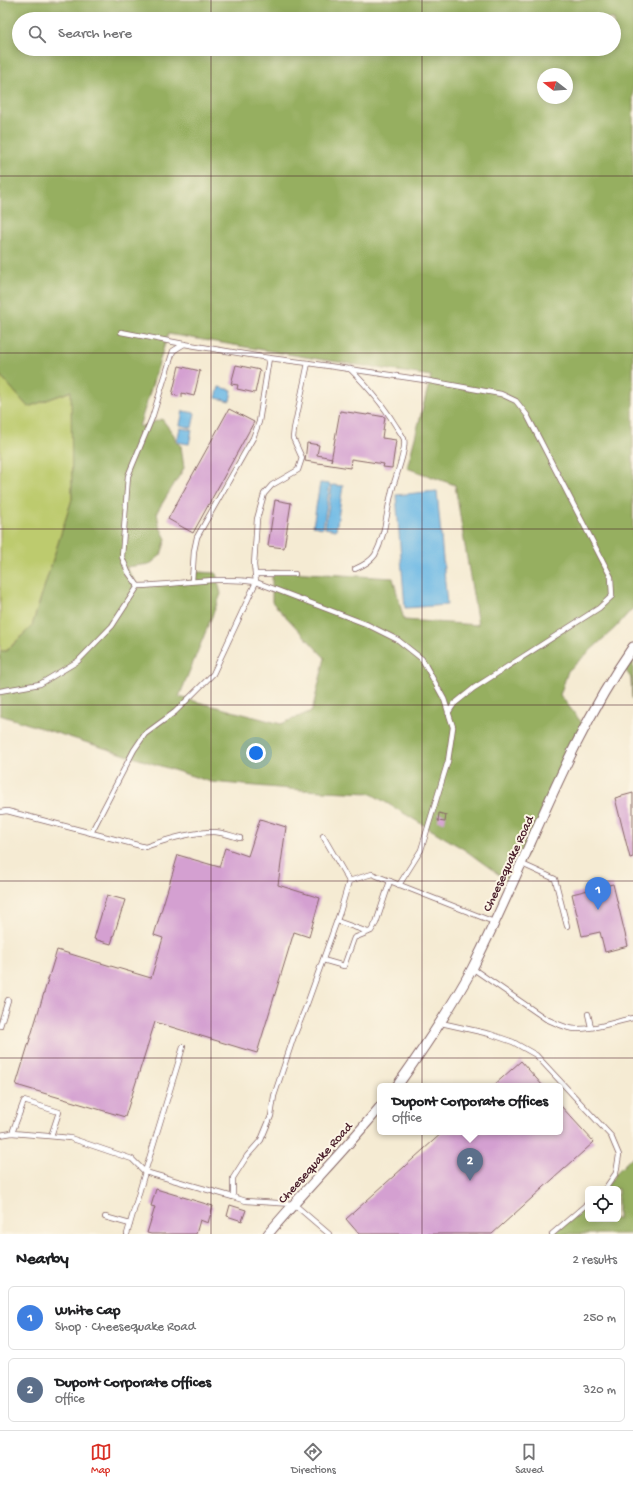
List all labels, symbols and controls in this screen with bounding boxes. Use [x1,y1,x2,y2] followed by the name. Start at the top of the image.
[12,12,621,56] search box
[26,23,48,45] icon: search
[58,25,132,43] text: Search here
[537,68,573,104] north arrow
[246,743,266,763] your location
[480,813,539,914] street label: Cheesequake Road
[585,877,611,910] pin: 1
[377,1083,563,1135] popup
[392,1093,548,1111] text: Dupont Corporate Offices
[392,1111,422,1126] text: Office
[275,1119,357,1207] street label: Cheesequake Road
[457,1148,483,1181] pin: 2
[585,1186,621,1222] map controls
[585,1186,621,1222] button: locate
[16,1250,69,1270] text: Nearby
[572,1253,617,1268] text: 2 results
[55,1302,120,1320] text: White Cap
[27,1311,33,1326] text: 1
[583,1311,616,1326] text: 250 m
[55,1320,195,1335] text: Shop · Cheesequake Road
[55,1374,211,1392] text: Dupont Corporate Offices
[27,1383,33,1398] text: 2
[583,1383,616,1398] text: 320 m
[55,1392,85,1407] text: Office
[90,1441,112,1477] tab: Map
[291,1441,336,1477] tab: Directions
[515,1441,543,1477] tab: Saved

